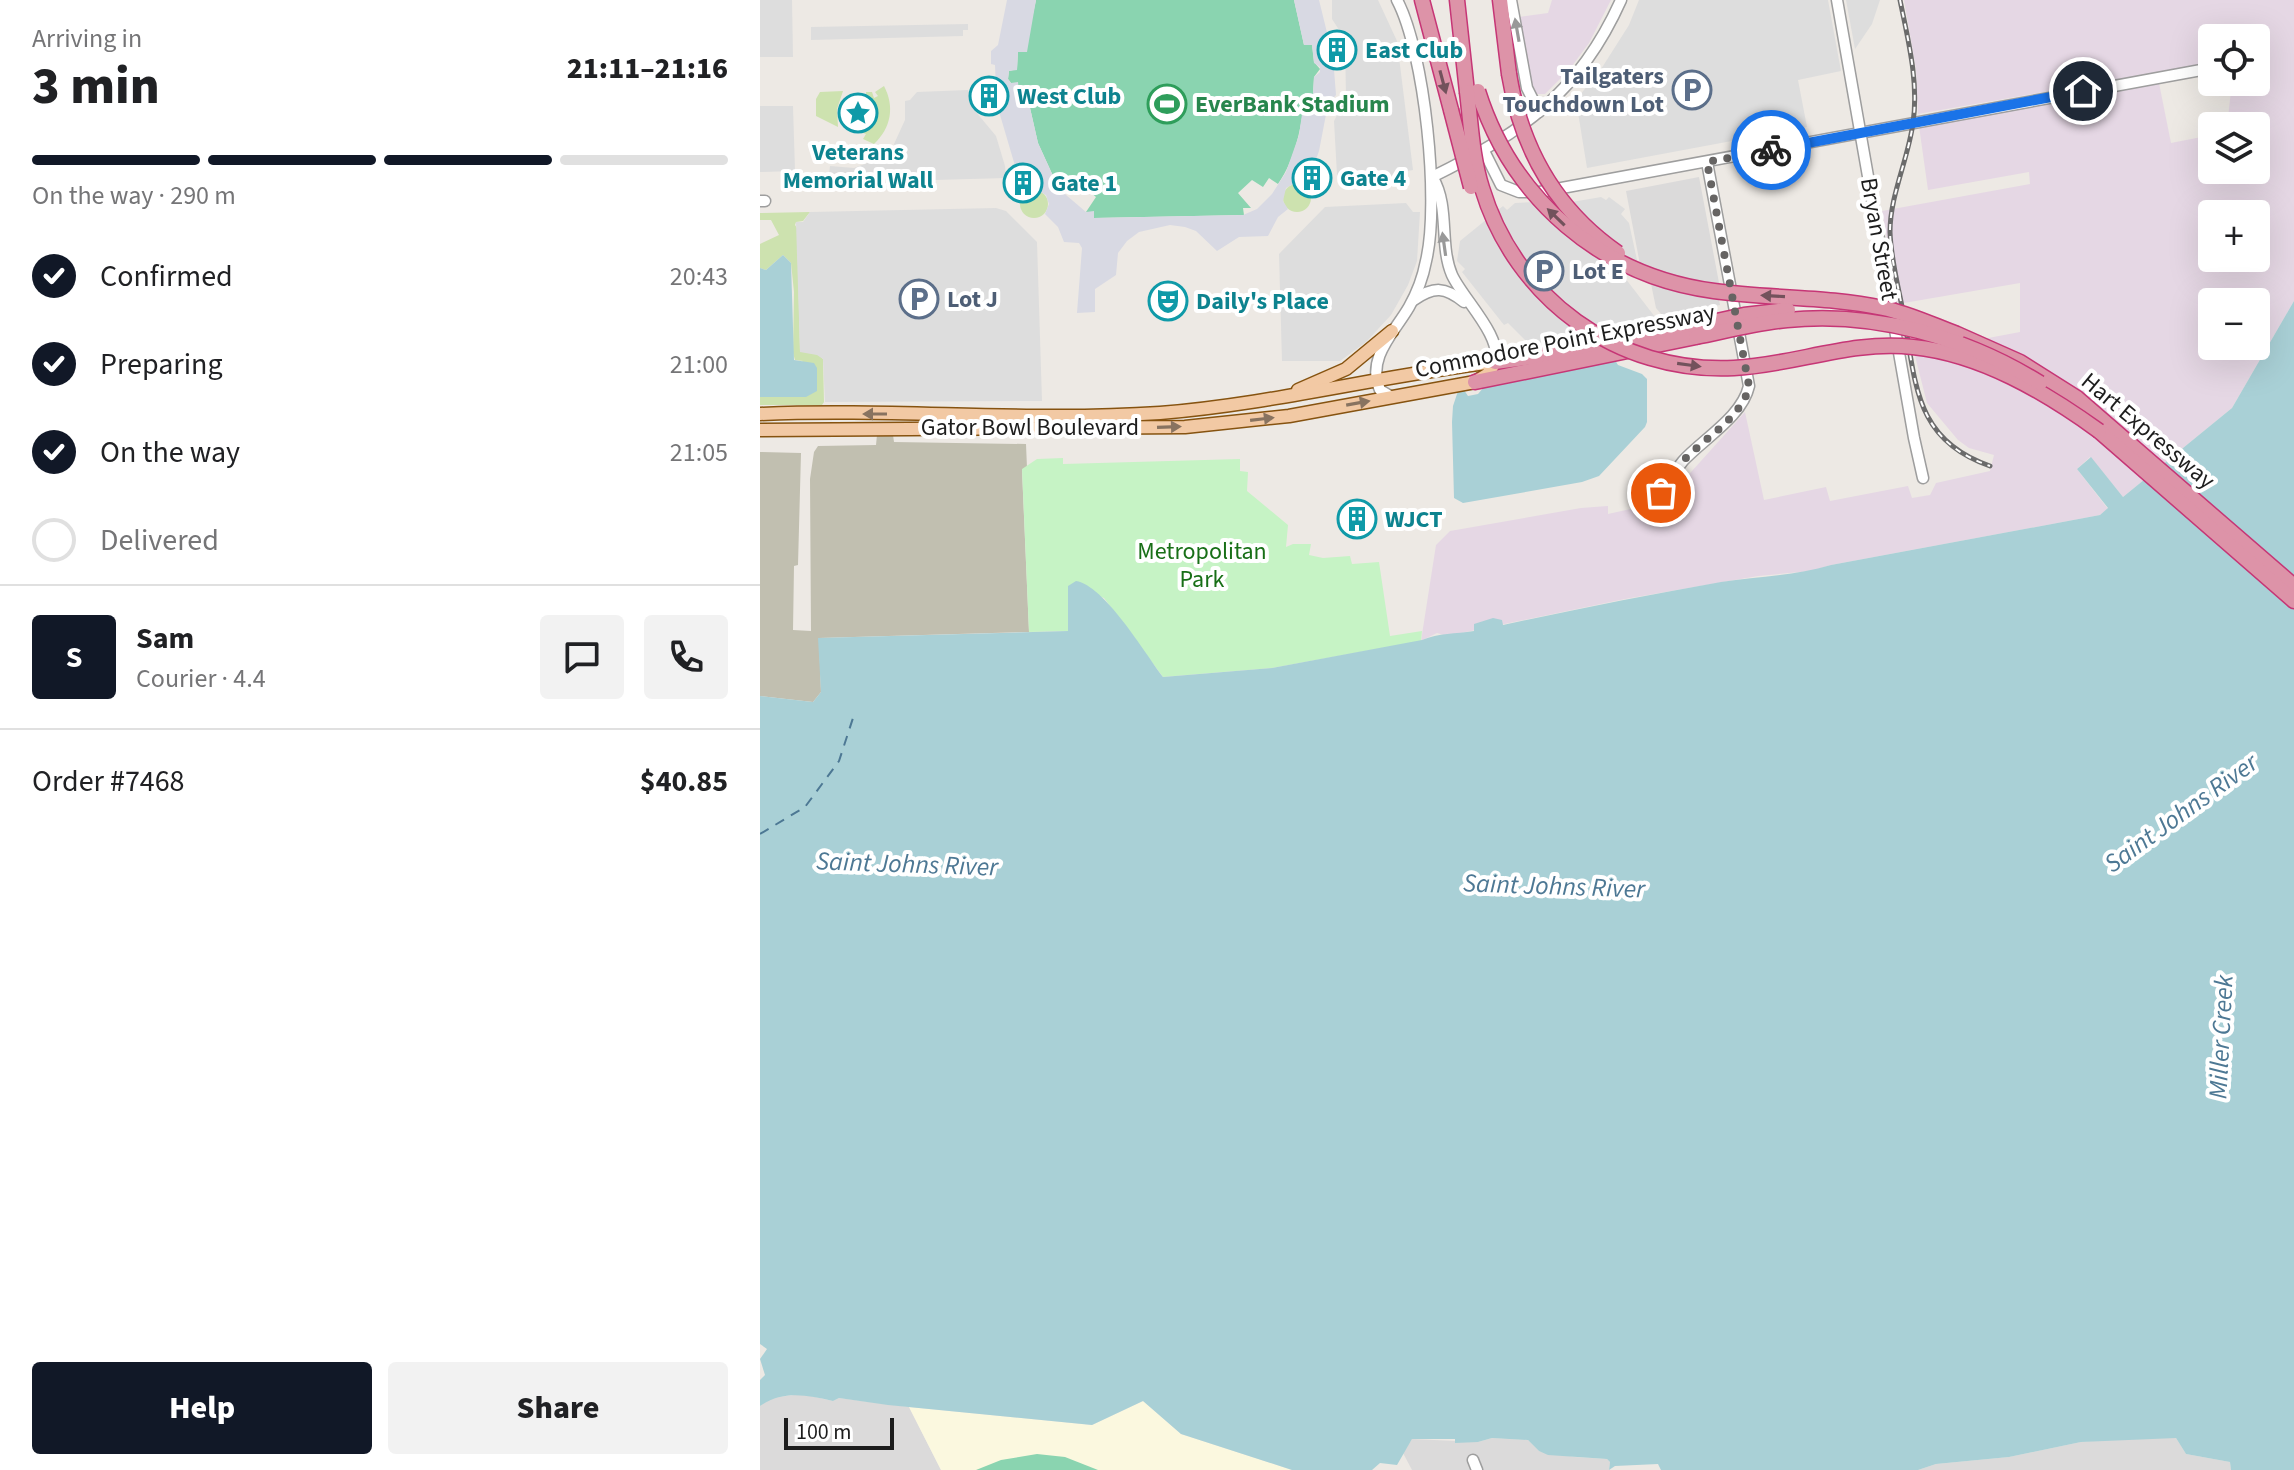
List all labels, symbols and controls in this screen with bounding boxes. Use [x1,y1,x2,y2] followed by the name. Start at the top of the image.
[1510,17,1522,42] one-way arrow
[32,20,142,57] text: Arriving in
[2198,24,2270,360] map controls
[2198,24,2270,96] button: locate
[1316,29,1358,71] building icon: East Club
[1365,33,1463,68] place label: East Club
[567,47,728,90] text: 21:11–21:16
[32,50,160,124] text: 3 min
[2049,57,2117,125] pin
[1503,59,1664,122] place label: Tailgaters Touchdown Lot
[1438,69,1450,94] one-way arrow
[1671,69,1713,111] parking icon: Tailgaters Touchdown Lot
[2061,69,2105,113] icon: home
[968,75,1010,117] building icon: West Club
[1017,79,1121,114] place label: West Club
[1146,83,1188,125] sports icon: EverBank Stadium
[1195,87,1390,122] place label: EverBank Stadium
[837,92,879,134] place icon: Veterans Memorial Wall
[1731,110,1811,190] courier
[2198,112,2270,184] button: layers
[1749,128,1793,172] icon: bike
[783,135,933,198] place label: Veterans Memorial Wall
[1291,157,1333,199] building icon: Gate 4
[1340,161,1407,196] place label: Gate 4
[1002,162,1044,204] building icon: Gate 1
[1051,166,1117,201] place label: Gate 1
[1851,175,1907,303] street label: Bryan Street
[32,177,236,214] text: On the way · 290 m
[2198,200,2270,272] button: +
[1547,208,1566,227] one-way arrow
[1437,232,1450,257] one-way arrow
[1523,250,1565,292] parking icon: Lot E
[32,254,76,298] icon: check
[1572,254,1624,289] place label: Lot E
[100,255,233,298] text: Confirmed
[670,258,728,295] text: 20:43
[898,278,940,320] parking icon: Lot J
[1147,280,1189,322] theatre icon: Daily's Place
[947,282,998,317] place label: Lot J
[1196,284,1329,319] place label: Daily's Place
[2198,288,2270,360] button: −
[1760,290,1785,303] one-way arrow
[1412,295,1718,387] street label: Commodore Point Expressway
[32,342,76,386] icon: check
[100,343,223,386] text: Preparing
[670,346,728,383] text: 21:00
[1677,359,1702,372] one-way arrow
[2073,364,2223,498] street label: Hart Expressway
[1346,397,1371,409] one-way arrow
[862,408,887,420] one-way arrow
[921,410,1139,445] street label: Gator Bowl Boulevard
[1250,412,1275,425] one-way arrow
[1157,421,1182,433] one-way arrow
[32,430,76,474] icon: check
[100,431,240,474] text: On the way
[670,434,728,471] text: 21:05
[1627,459,1695,527] pin
[1639,471,1683,515] icon: bag
[1336,498,1378,540] building icon: WJCT
[1385,502,1443,537] place label: WJCT
[100,519,219,562] text: Delivered
[1137,534,1267,597] park label: Metropolitan Park
[540,615,624,699] button: chat
[644,615,728,699] button: phone
[136,617,194,660] text: Sam
[66,636,82,679] text: S
[136,660,266,697] text: Courier · 4.4
[2096,744,2266,882] water label: Saint Johns River
[32,760,185,803] text: Order #7468
[640,760,728,803] text: $40.85
[815,842,1000,886] water label: Saint Johns River
[1462,864,1647,908] water label: Saint Johns River
[2199,973,2243,1100] water label: Miller Creek
[32,1362,372,1454] button: Help
[388,1362,728,1454] button: Share
[784,1414,894,1450] scale bar
[796,1416,851,1448] text: 100 m

